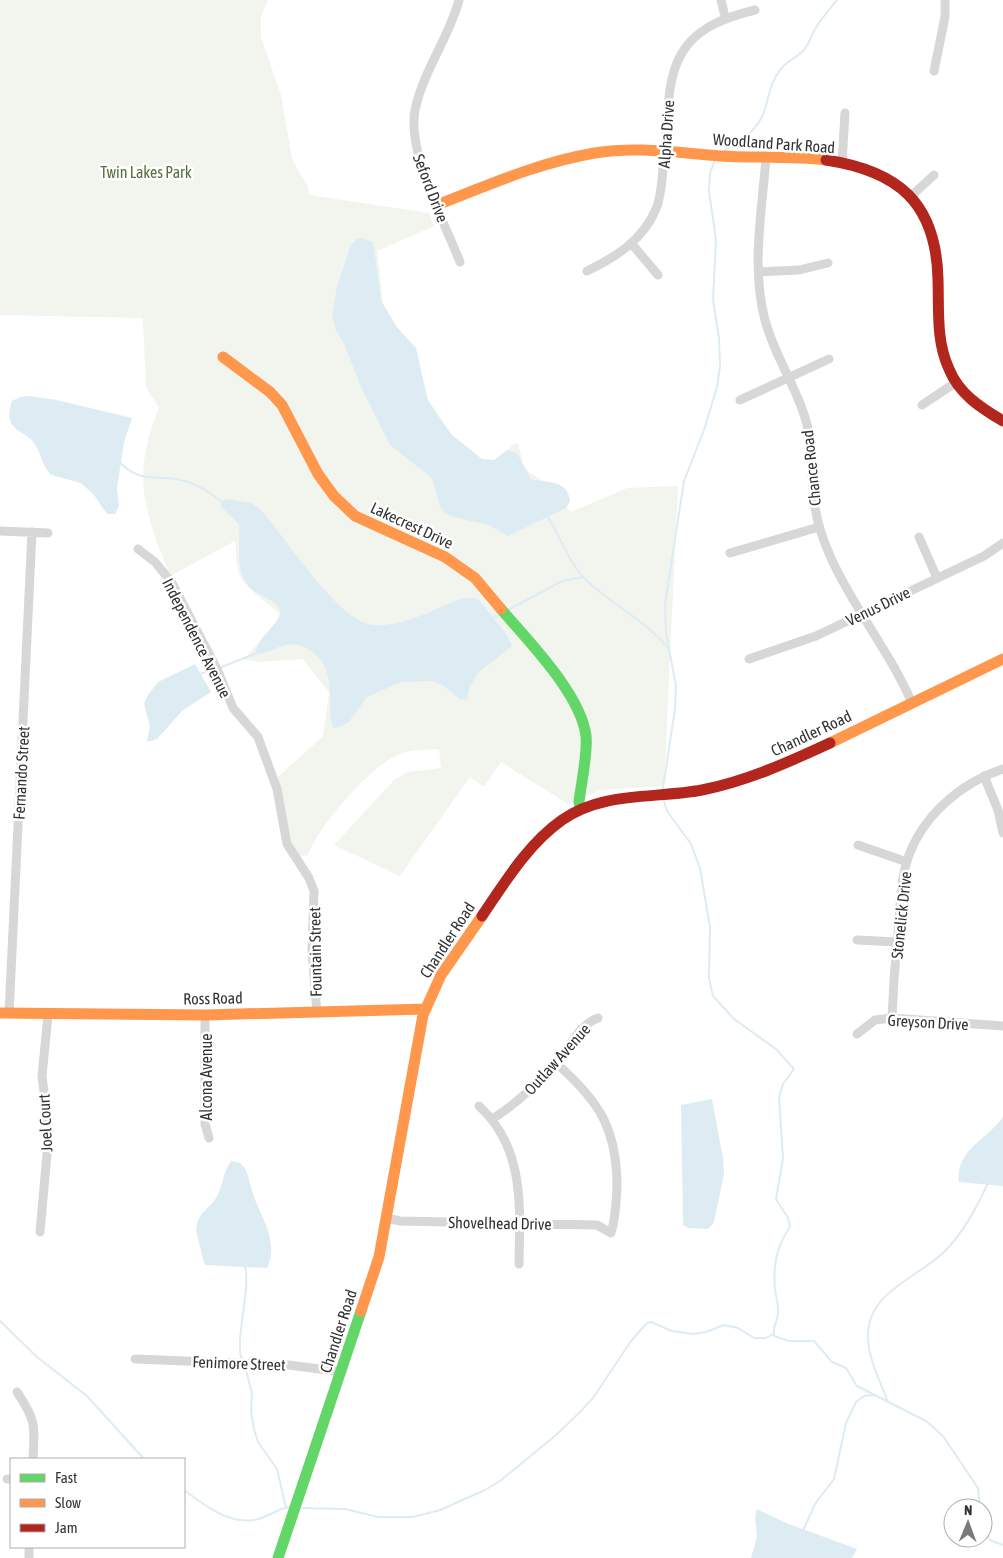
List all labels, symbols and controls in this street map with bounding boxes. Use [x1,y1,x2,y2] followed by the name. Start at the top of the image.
[655,99,678,169] street label: Alpha Drive
[712,130,836,156] street label: Woodland Park Road
[410,151,452,225] street label: Seford Drive
[100,163,192,181] park label: Twin Lakes Park
[798,429,824,507] street label: Chance Road
[368,498,456,552] street label: Lakecrest Drive
[158,575,235,701] street label: Independence Avenue
[843,583,913,629] street label: Venus Drive
[768,707,854,759] street label: Chandler Road
[10,725,32,820] street label: Fernando Street
[887,870,915,960] street label: Stonelick Drive
[416,899,478,981] street label: Chandler Road
[305,906,325,997] street label: Fountain Street
[183,988,243,1008] street label: Ross Road
[887,1011,969,1034] street label: Greyson Drive
[520,1020,594,1098] street label: Outlaw Avenue
[197,1033,215,1121] street label: Alcona Avenue
[34,1093,56,1152] street label: Joel Court
[448,1213,552,1233] street label: Shovelhead Drive
[316,1287,360,1375] street label: Chandler Road
[192,1352,286,1374] street label: Fenimore Street
[10,1458,185,1548] legend
[55,1469,77,1486] text: Fast
[55,1494,81,1511] text: Slow
[943,1498,993,1548] north arrow
[964,1502,972,1518] text: N
[55,1519,78,1536] text: Jam

